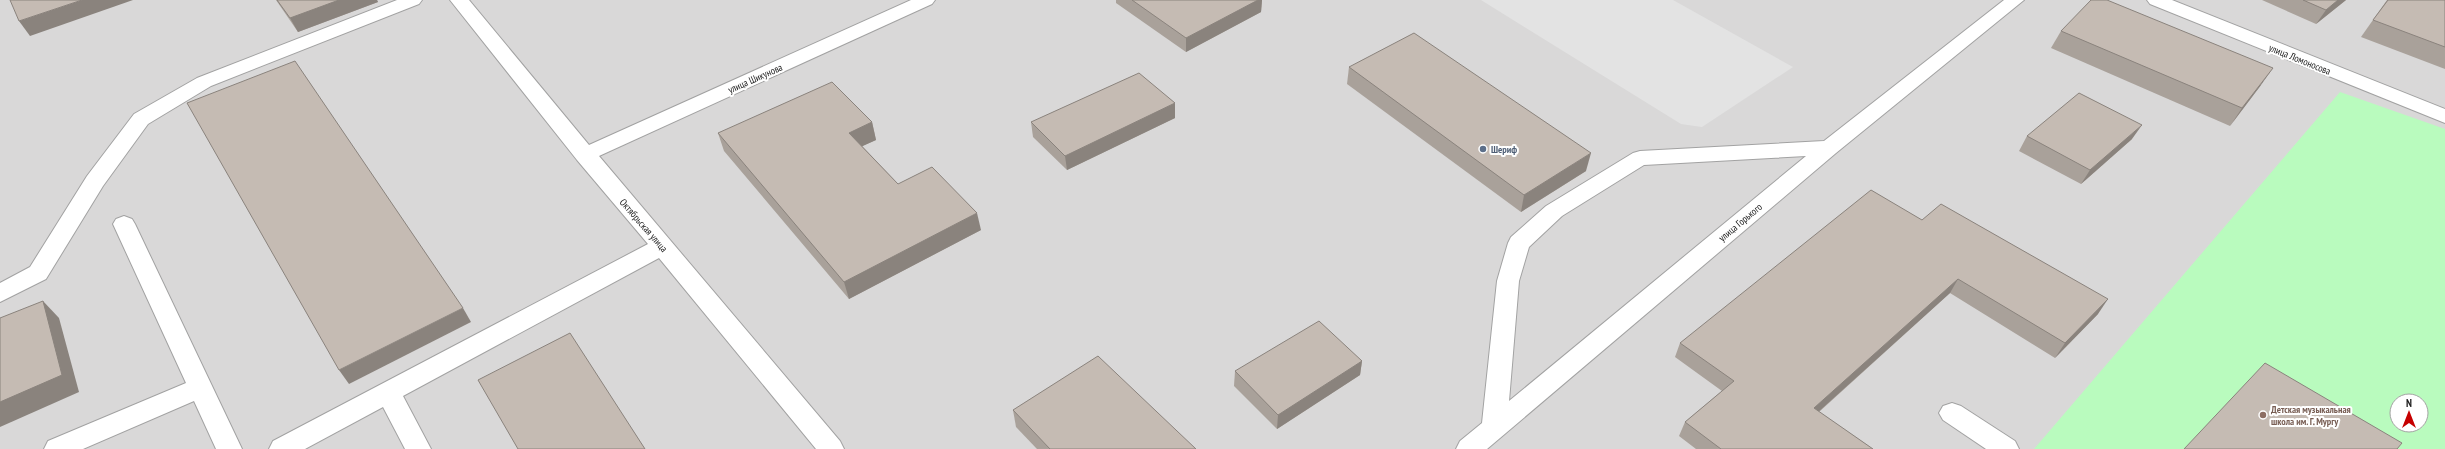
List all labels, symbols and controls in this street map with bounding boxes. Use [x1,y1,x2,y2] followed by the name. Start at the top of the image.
[2267,41,2333,78] street label: улица Ломоносова
[726,61,784,96] street label: улица Шикунова
[1491,143,1517,156] place label: Шериф
[1478,144,1488,154] marker: Шериф
[617,196,670,255] street label: Октябрьская улица
[1716,200,1765,244] street label: улица Горького
[2389,393,2429,433] north arrow
[2406,396,2412,410] text: N
[2271,403,2351,428] place label: Детская музыкальная школа им. Г. Мургу
[2258,410,2268,420] marker: Детская музыкальная школа им. Г. Мургу

